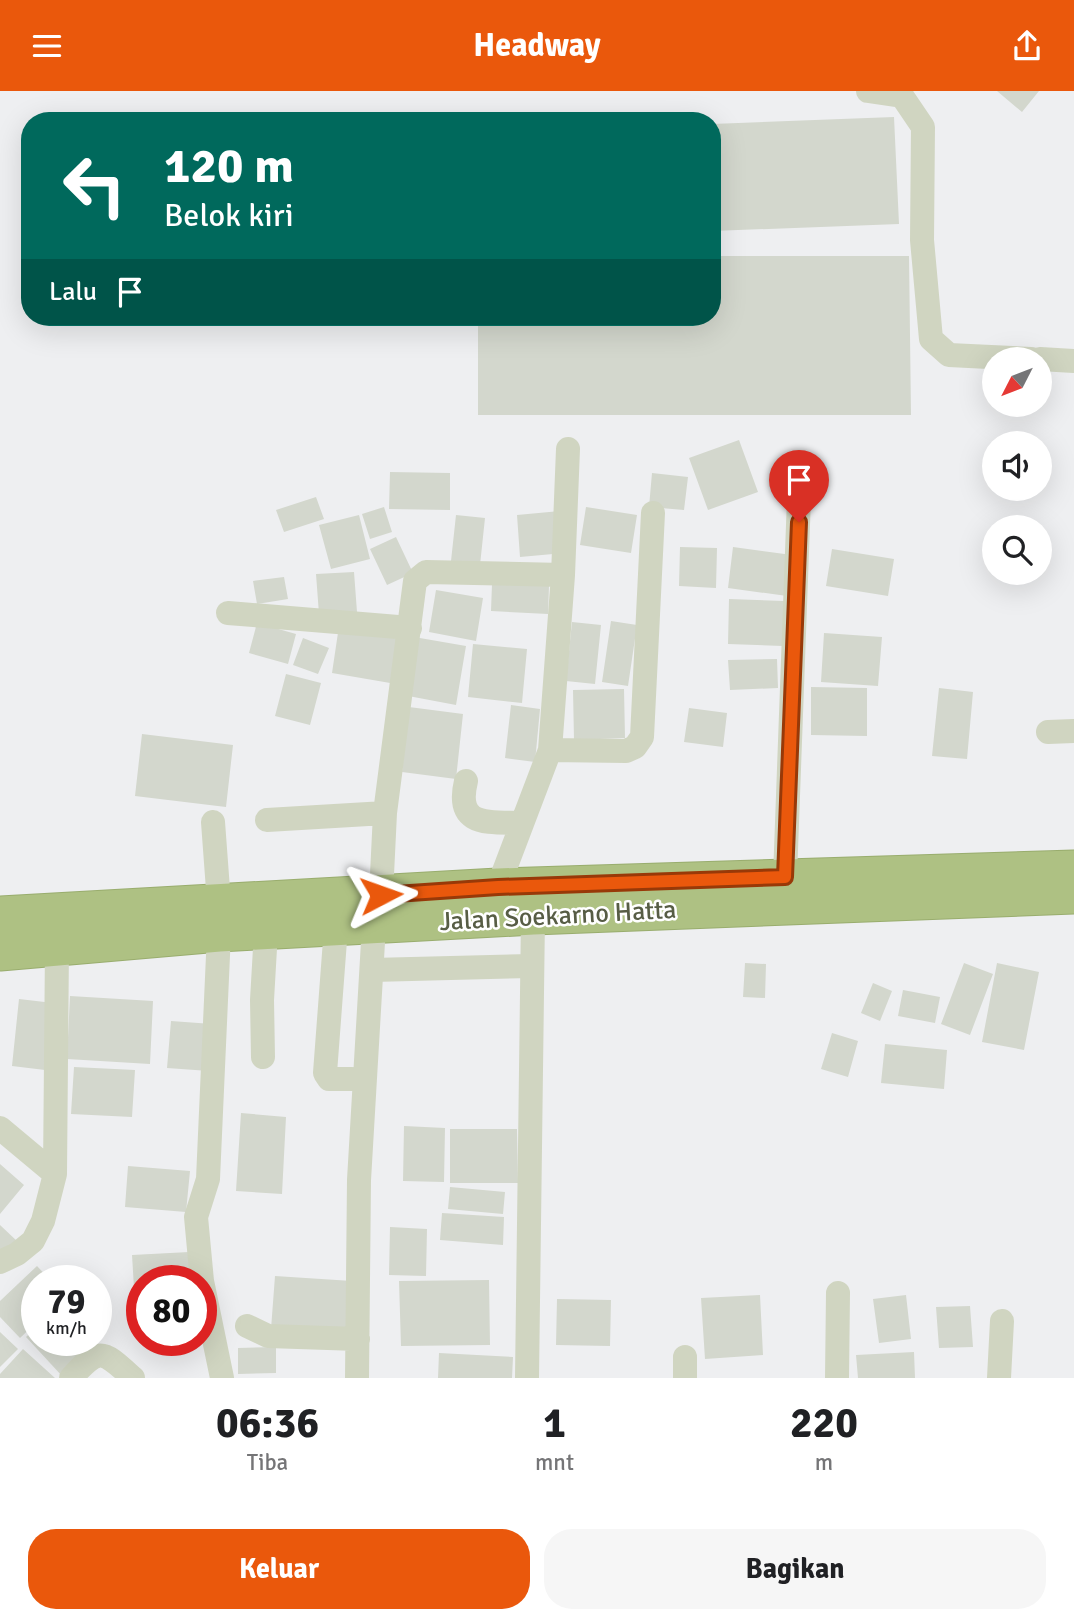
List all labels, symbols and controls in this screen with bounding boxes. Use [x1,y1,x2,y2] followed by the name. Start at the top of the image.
[473,26,601,65] text: Headway
[28,27,66,65] icon: menu
[1008,27,1046,65] icon: share
[164,136,294,196] text: 120 m
[49,140,140,231] icon: left
[164,196,294,235] text: Belok kiri
[111,273,149,311] icon: arrive
[49,276,97,308] text: Lalu
[982,347,1052,417] north arrow
[982,347,1052,585] map controls
[982,431,1052,501] button: sound
[769,450,829,522] pin
[780,461,818,499] icon: arrive
[982,515,1052,585] button: search
[344,858,418,932] position arrow
[439,894,677,938] street label: Jalan Soekarno Hatta
[126,1265,217,1356] speed limit sign: 80
[48,1280,85,1323] text: 79
[46,1317,87,1339] text: km/h
[216,1398,319,1449] text: 06:36
[543,1398,566,1449] text: 1
[790,1398,858,1449] text: 220
[247,1448,288,1477] text: Tiba
[535,1448,574,1477] text: mnt
[815,1448,833,1477] text: m
[28,1529,530,1609] button: Keluar
[544,1529,1046,1609] button: Bagikan

